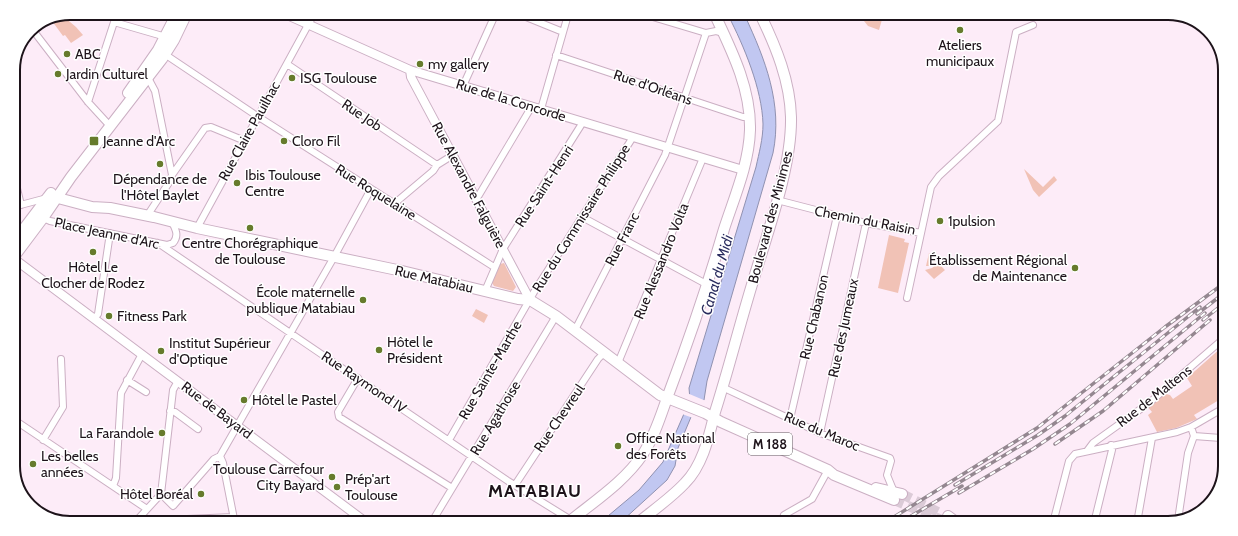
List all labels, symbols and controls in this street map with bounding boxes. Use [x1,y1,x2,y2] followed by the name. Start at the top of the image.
[955,25,965,35] marker: Ateliers municipaux
[926,36,994,70] place label: Ateliers municipaux
[75,45,101,63] place label: ABC
[62,49,72,59] marker: ABC
[428,55,489,73] place label: my gallery
[415,59,425,69] marker: my gallery
[65,65,149,83] place label: Jardin Culturel
[611,65,695,109] street label: Rue d'Orléans
[53,69,63,79] marker: Jardin Culturel
[300,69,377,87] place label: ISG Toulouse
[287,73,297,83] marker: ISG Toulouse
[454,75,568,125] street label: Rue de la Concorde
[214,78,284,184] street label: Rue Claire Pauilhac
[338,95,386,135] street label: Rue Job
[428,119,510,251] street label: Rue Alexandre Falguière
[102,132,175,150] place label: Jeanne d'Arc
[292,132,341,150] place label: Cloro Fil
[88,135,100,147] marker: Jeanne d'Arc
[279,136,289,146] marker: Cloro Fil
[528,141,634,295] street label: Rue du Commissaire Philippe
[511,142,577,230] street label: Rue Saint-Henri
[744,149,796,285] street label: Boulevard des Minimes
[155,159,165,169] marker: Dépendance de l'Hôtel Baylet
[332,160,420,224] street label: Rue Roquelaine
[245,166,321,200] place label: Ibis Toulouse Centre
[113,170,207,204] place label: Dépendance de l'Hôtel Baylet
[232,178,242,188] marker: Ibis Toulouse Centre
[629,200,693,322] street label: Rue Alessandro Volta
[813,201,917,239] street label: Chemin du Raisin
[601,209,643,269] street label: Rue Franc
[948,212,995,230] place label: 1pulsion
[53,213,161,253] street label: Place Jeanne d'Arc
[935,216,945,226] marker: 1pulsion
[245,223,255,233] marker: Centre Chorégraphique de Toulouse
[697,232,737,317] water label: Canal du Midi
[182,234,318,268] place label: Centre Chorégraphique de Toulouse
[88,247,98,257] marker: Hôtel Le Clocher de Rodez
[929,251,1068,285] place label: Établissement Régional de Maintenance
[41,258,145,292] place label: Hôtel Le Clocher de Rodez
[393,261,475,297] street label: Rue Matabiau
[1070,263,1080,273] marker: Établissement Régional de Maintenance
[795,273,833,361] street label: Rue Chabanon
[824,277,862,379] street label: Rue des Jumeaux
[246,283,355,317] place label: École maternelle publique Matabiau
[358,295,368,305] marker: École maternelle publique Matabiau
[117,307,188,325] place label: Fitness Park
[104,311,114,321] marker: Fitness Park
[454,317,526,423] street label: Rue Sainte-Marthe
[387,333,443,367] place label: Hôtel le Président
[169,334,271,368] place label: Institut Supérieur d'Optique
[374,345,384,355] marker: Hôtel le Président
[156,346,166,356] marker: Institut Supérieur d'Optique
[318,347,410,417] street label: Rue Raymond IV
[1113,361,1195,431] street label: Rue de Maltens
[178,377,256,443] street label: Rue de Bayard
[466,377,524,459] street label: Rue Agathoise
[530,380,589,455] street label: Rue Chevreul
[252,391,337,409] place label: Hôtel le Pastel
[239,395,249,405] marker: Hôtel le Pastel
[781,407,863,455] street label: Rue du Maroc
[79,424,154,442] place label: La Farandole
[157,428,167,438] marker: La Farandole
[626,429,716,463] place label: Office National des Forêts
[748,433,792,455] road number: M 188
[613,441,623,451] marker: Office National des Forêts
[41,447,99,481] place label: Les belles années
[28,459,38,469] marker: Les belles années
[213,460,325,494] place label: Toulouse Carrefour City Bayard
[345,470,398,504] place label: Prép'art Toulouse
[327,472,337,482] marker: Toulouse Carrefour City Bayard
[488,480,582,502] district label: MATABIAU
[332,482,342,492] marker: Prép'art Toulouse
[120,485,194,503] place label: Hôtel Boréal
[196,489,206,499] marker: Hôtel Boréal

